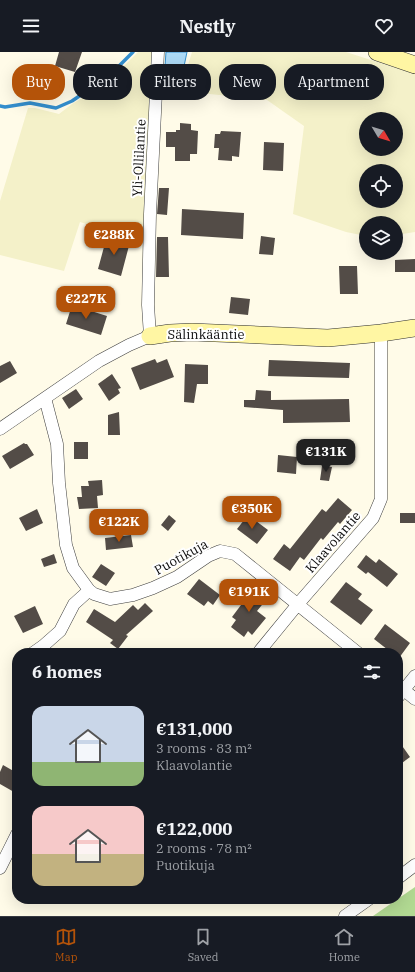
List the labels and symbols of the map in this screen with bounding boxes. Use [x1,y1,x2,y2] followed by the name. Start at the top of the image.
[359,112,403,156] north arrow
[128,119,150,197] street label: Yli-Ollilantie
[86,222,142,256] pin: €288K
[58,286,114,320] pin: €227K
[168,326,244,343] street label: Sälinkääntie
[298,439,354,473] pin: €131K
[224,496,280,530] pin: €350K
[302,508,364,576] street label: Klaavolantie
[91,509,147,543] pin: €122K
[151,535,211,579] street label: Puotikuja
[221,579,277,613] pin: €191K

